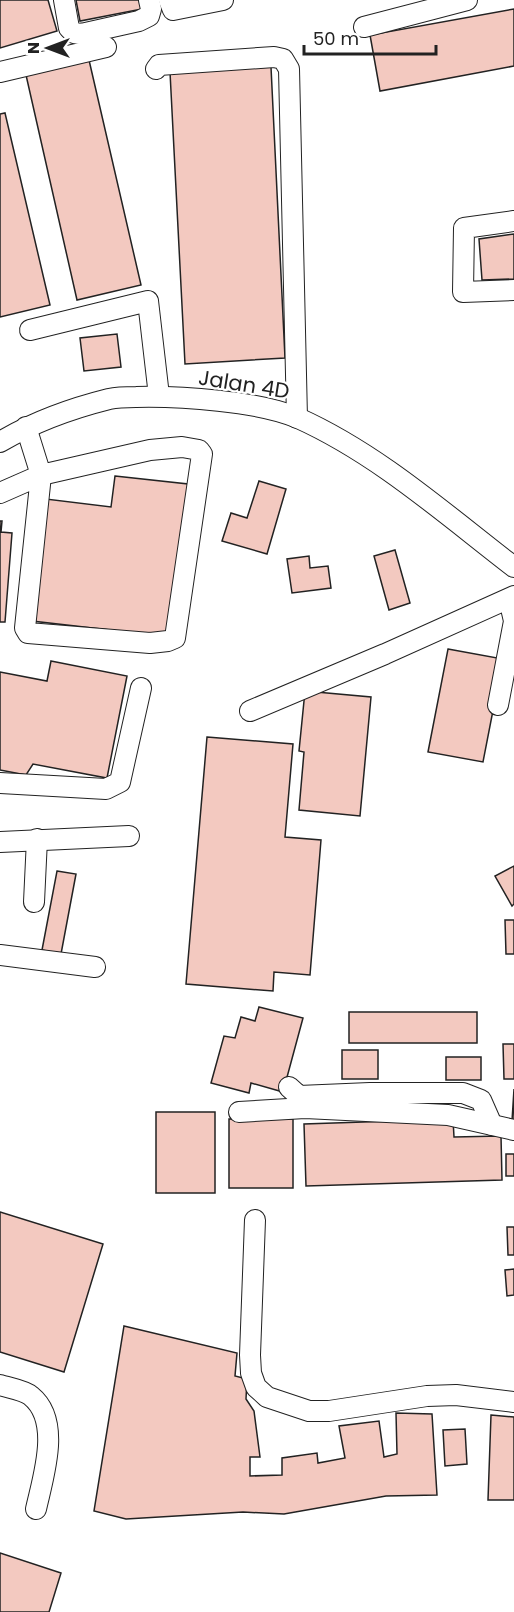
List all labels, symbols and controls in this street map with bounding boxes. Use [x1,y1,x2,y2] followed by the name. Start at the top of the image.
[18,18,78,78] north arrow
[304,18,436,56] scale bar
[313,26,359,51] text: 50 m
[22,42,45,54] text: N
[196,362,292,406] street label: Jalan 4D

